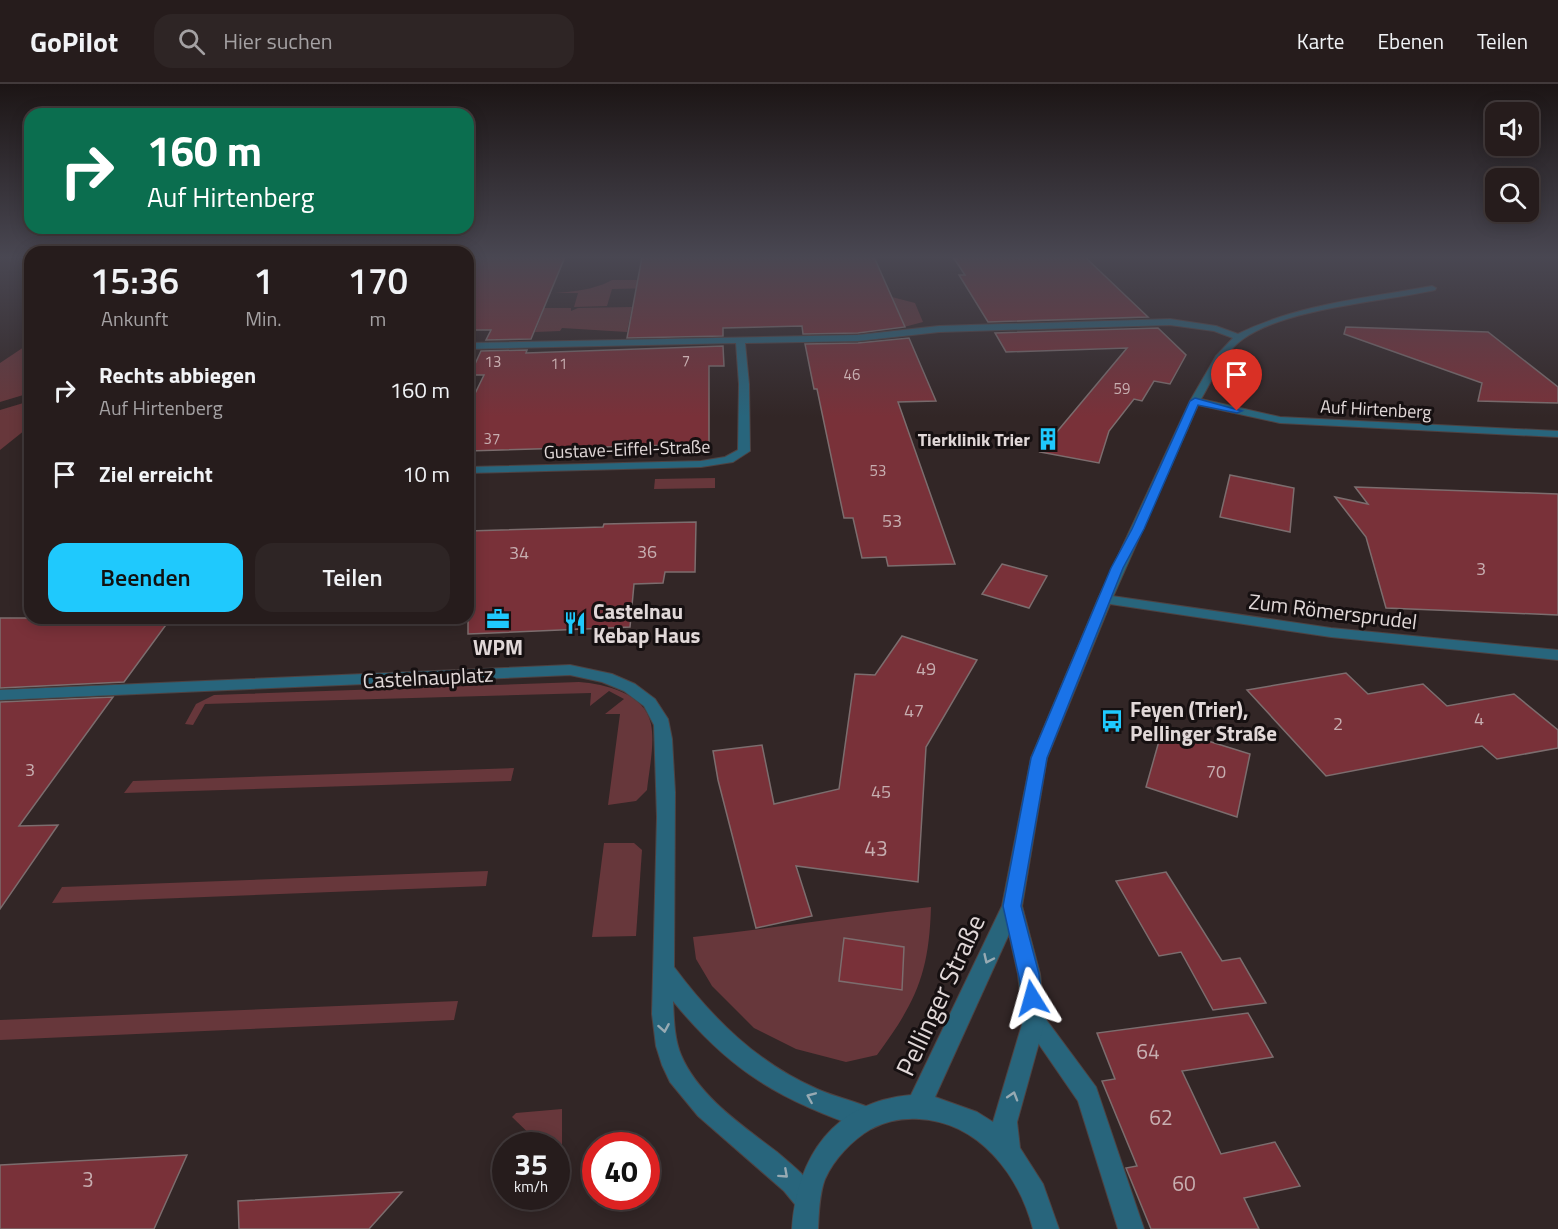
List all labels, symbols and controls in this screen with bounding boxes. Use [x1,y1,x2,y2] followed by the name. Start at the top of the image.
[154,14,574,68] search box
[30,20,118,63] text: GoPilot
[223,24,333,58] text: Hier suchen
[175,25,208,58] icon: search
[1297,25,1344,57] text: Karte
[1377,25,1444,57] text: Ebenen
[1477,25,1528,57] text: Teilen
[1485,102,1539,222] map controls
[1485,102,1539,156] button: sound
[147,118,262,182] text: 160 m
[48,132,126,210] icon: right
[1485,168,1539,222] button: search
[147,176,314,217] text: Auf Hirtenberg
[90,253,179,308] text: 15:36
[253,253,273,308] text: 1
[348,253,408,308] text: 170
[101,303,168,334] text: Ankunft
[245,303,282,334] text: Min.
[369,303,386,334] text: m
[682,349,690,372] house number: 7
[1211,349,1262,411] pin
[485,350,501,373] house number: 13
[551,352,567,375] house number: 11
[99,358,256,392] text: Rechts abbiegen
[1220,358,1253,391] icon: arrive
[844,363,860,386] house number: 46
[390,373,450,407] text: 160 m
[48,374,81,407] icon: right
[1114,377,1130,400] house number: 59
[99,392,223,423] text: Auf Hirtenberg
[1320,393,1432,425] street label: Auf Hirtenberg
[918,426,1030,453] place label: Tierklinik Trier
[1035,426,1061,452] building icon: Tierklinik Trier
[484,427,500,450] house number: 37
[543,433,711,465] street label: Gustave-Eiffel-Straße
[99,457,213,491] text: Ziel erreicht
[402,457,450,491] text: 10 m
[48,458,81,491] icon: arrive
[870,459,886,482] house number: 53
[882,507,902,534] house number: 53
[637,538,657,565] house number: 36
[509,539,529,566] house number: 34
[48,543,243,612] button: Beenden
[255,543,450,612] button: Teilen
[1476,555,1486,582] house number: 3
[1247,585,1419,637] street label: Zum Römersprudel
[593,595,701,651] place label: Castelnau Kebap Haus
[485,606,511,632] office icon: WPM
[562,610,588,636] restaurant icon: Castelnau Kebap Haus
[473,631,523,663] place label: WPM
[916,655,936,682] house number: 49
[362,658,494,696] street label: Castelnauplatz
[1130,693,1277,749] place label: Feyen (Trier), Pellinger Straße
[904,697,924,724] house number: 47
[1474,705,1484,732] house number: 4
[1099,708,1125,734] bus stop icon: Feyen (Trier), Pellinger Straße
[1333,710,1343,737] house number: 2
[25,756,35,783] house number: 3
[1206,758,1226,785] house number: 70
[871,778,891,805] house number: 45
[864,832,888,864] house number: 43
[885,908,995,1082] street label: Pellinger Straße
[983,952,995,963] one-way arrow
[1000,966,1064,1030] position arrow
[657,1023,670,1033] one-way arrow
[1136,1035,1160,1067] house number: 64
[1006,1091,1018,1102] one-way arrow
[806,1092,817,1104] one-way arrow
[1149,1101,1173,1133] house number: 62
[582,1132,660,1210] speed limit sign: 40
[514,1141,548,1187] text: 35
[82,1163,94,1195] house number: 3
[777,1167,788,1178] one-way arrow
[1172,1167,1196,1199] house number: 60
[514,1175,548,1198] text: km/h

